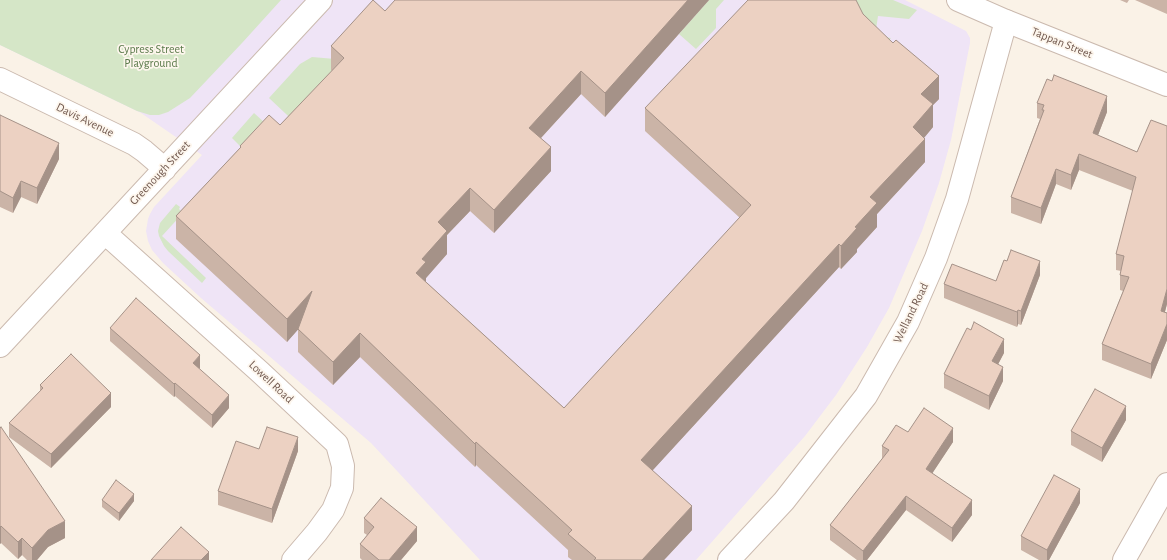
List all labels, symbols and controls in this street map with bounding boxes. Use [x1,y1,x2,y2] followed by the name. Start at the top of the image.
[1029,24,1095,62] street label: Tappan Street
[118,42,184,70] park label: Cypress Street Playground
[54,100,116,140] street label: Davis Avenue
[127,138,193,208] street label: Greenough Street
[890,280,932,346] street label: Welland Road
[246,358,296,406] street label: Lowell Road

